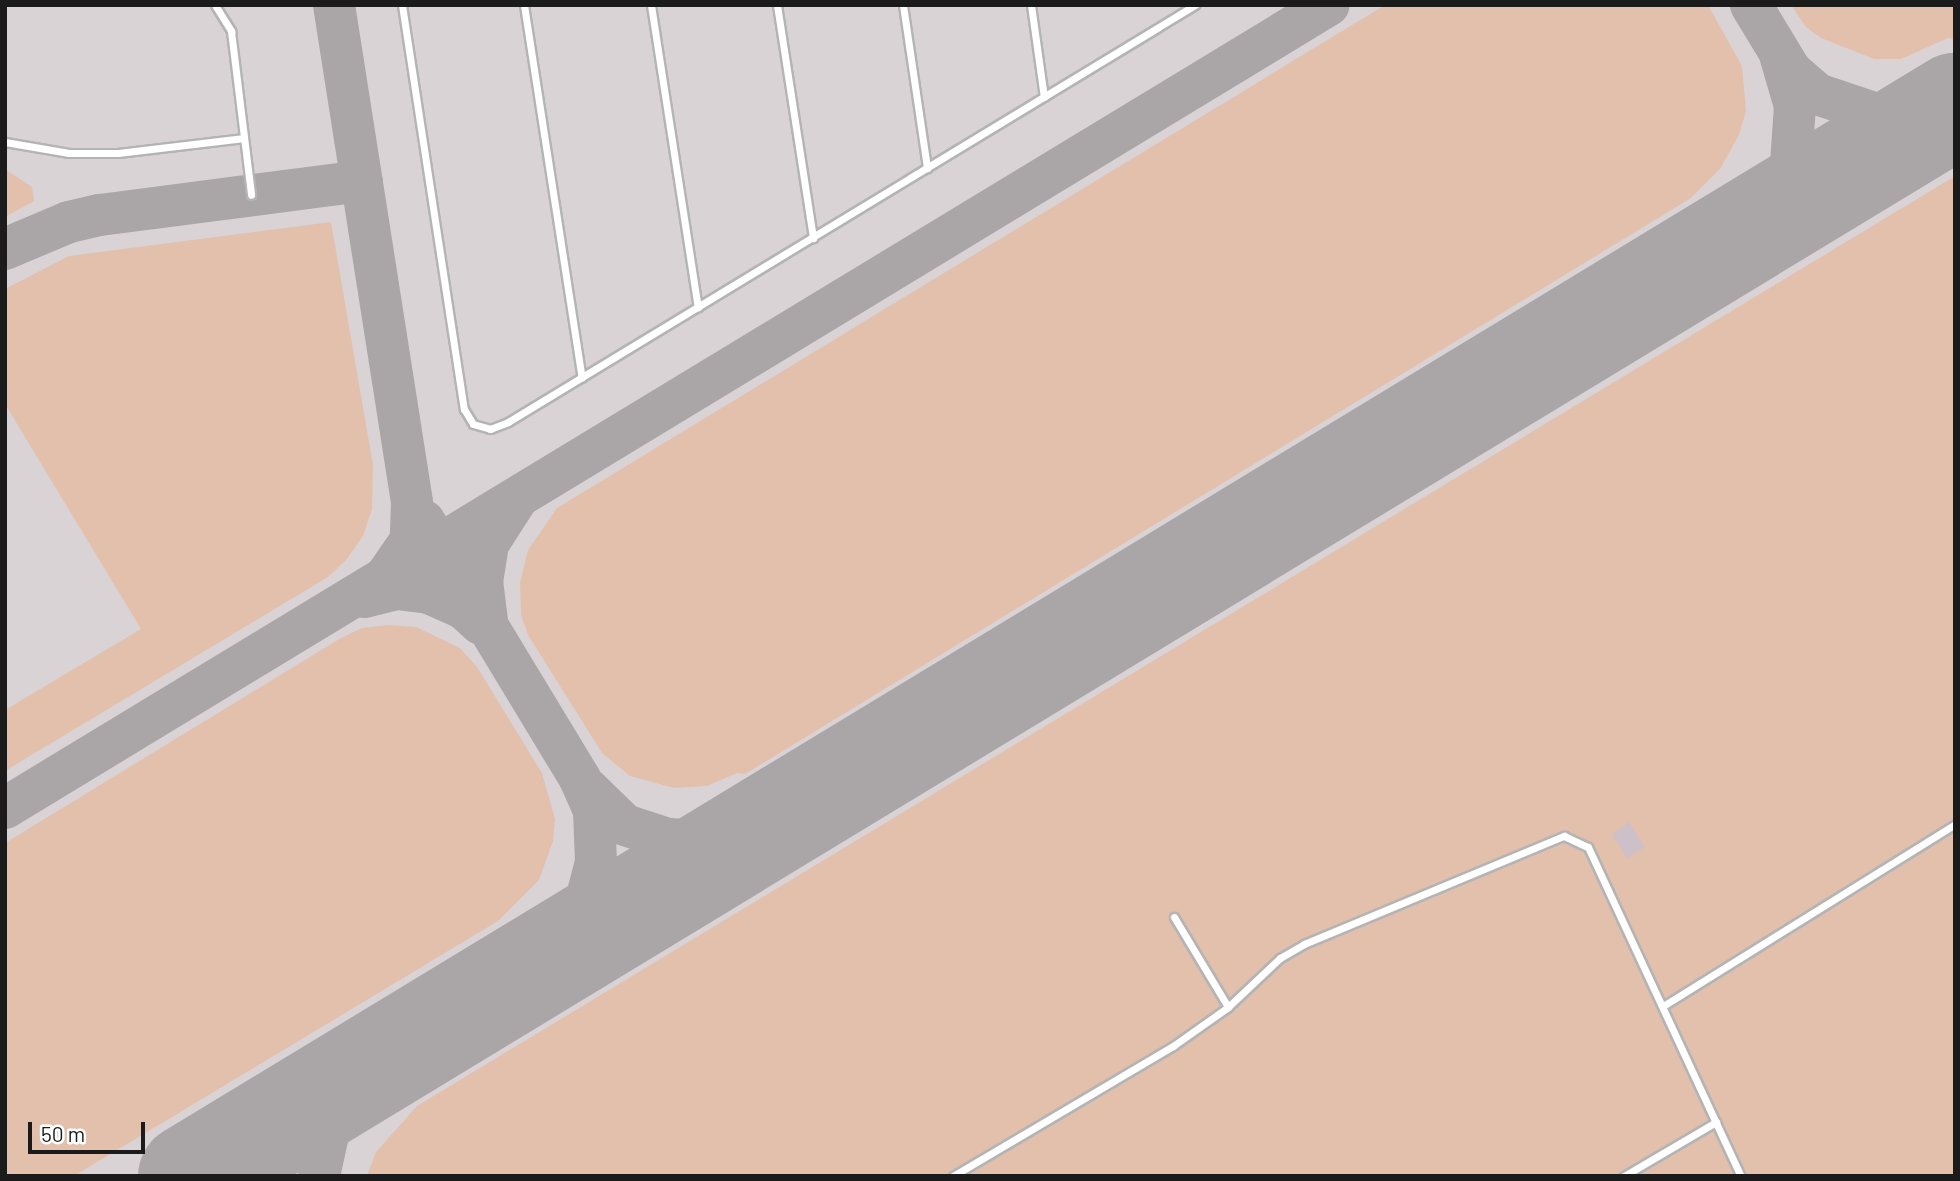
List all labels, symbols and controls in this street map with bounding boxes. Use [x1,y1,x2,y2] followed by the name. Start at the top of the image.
[32,1108,149,1152] scale bar
[41,1121,85,1146] text: 50 m

